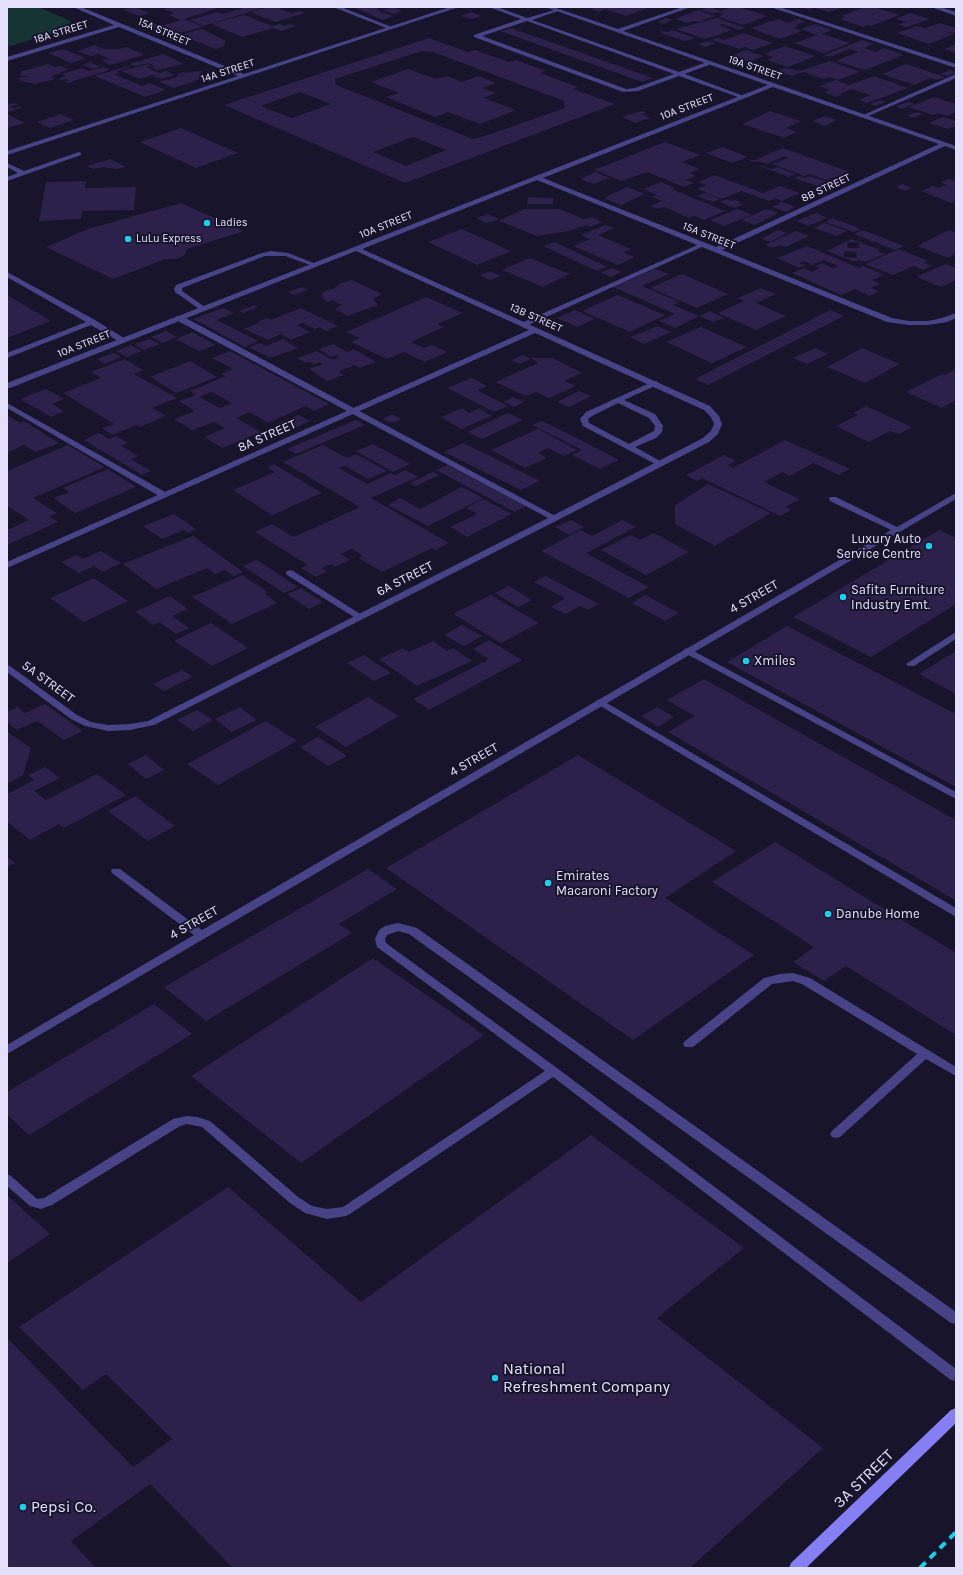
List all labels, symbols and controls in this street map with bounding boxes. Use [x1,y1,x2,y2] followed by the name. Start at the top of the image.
[136,15,192,49] street label: 15A STREET
[32,17,90,47] street label: 18A STREET
[727,53,783,83] street label: 19A STREET
[200,56,256,86] street label: 14A STREET
[659,91,715,123] street label: 10A STREET
[799,171,853,205] street label: 8B STREET
[358,208,414,242] street label: 10A STREET
[215,216,247,230] place label: Ladies
[202,218,212,228] marker: Ladies
[681,219,737,253] street label: 15A STREET
[136,232,202,246] place label: LuLu Express
[123,234,133,244] marker: LuLu Express
[508,301,564,335] street label: 13B STREET
[56,327,112,361] street label: 10A STREET
[236,416,298,456] street label: 8A STREET
[836,531,921,562] place label: Luxury Auto Service Centre
[924,541,934,551] marker: Luxury Auto Service Centre
[374,558,436,600] street label: 6A STREET
[727,577,781,617] street label: 4 STREET
[851,582,944,613] place label: Safita Furniture Industry Emt.
[838,592,848,602] marker: Safita Furniture Industry Emt.
[754,653,796,669] place label: Xmiles
[741,656,751,666] marker: Xmiles
[19,658,77,706] street label: 5A STREET
[447,740,501,780] street label: 4 STREET
[556,868,658,899] place label: Emirates Macaroni Factory
[543,878,553,888] marker: Emirates Macaroni Factory
[167,903,221,943] street label: 4 STREET
[836,906,920,922] place label: Danube Home
[823,909,833,919] marker: Danube Home
[503,1359,670,1397] place label: National Refreshment Company
[490,1373,500,1383] marker: National Refreshment Company
[830,1446,898,1512] street label: 3A STREET
[31,1497,96,1517] place label: Pepsi Co.
[18,1502,28,1512] marker: Pepsi Co.

